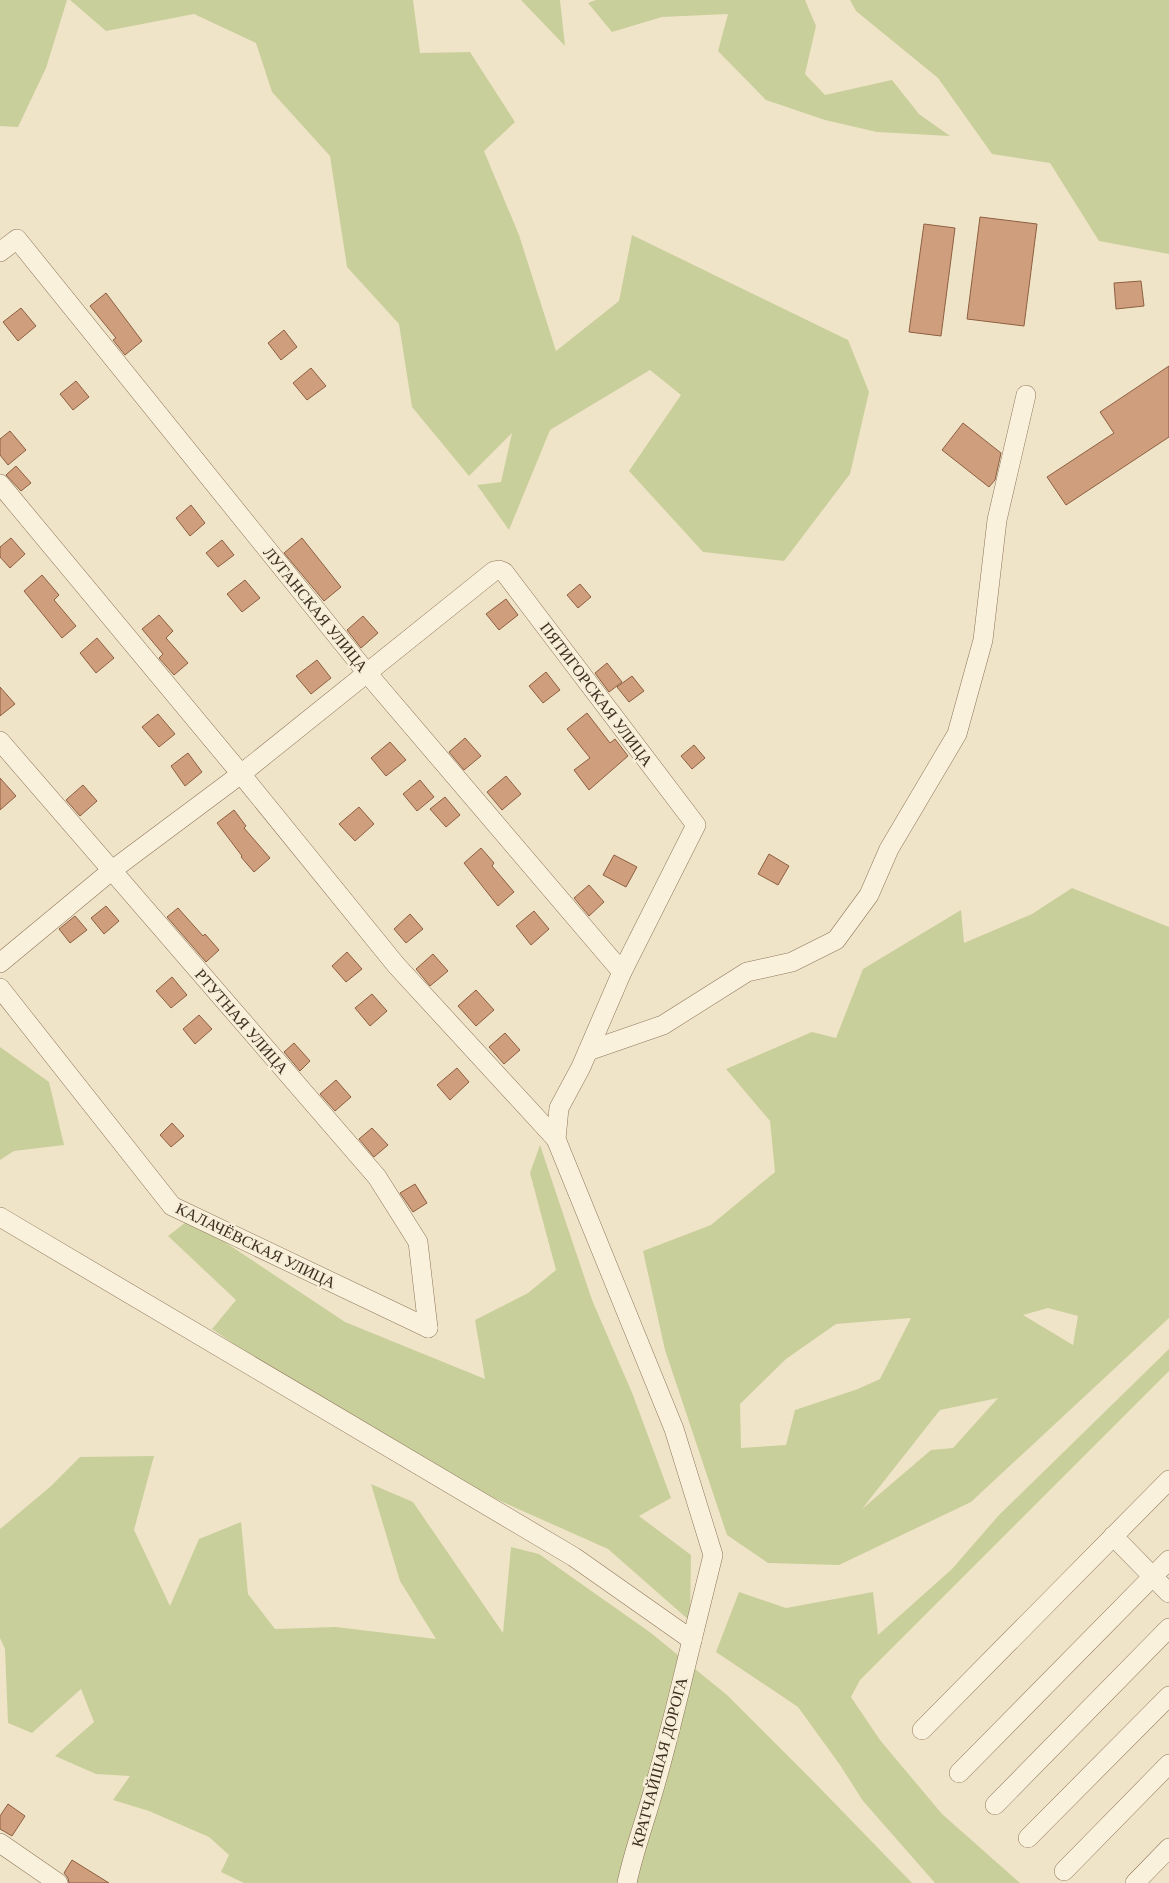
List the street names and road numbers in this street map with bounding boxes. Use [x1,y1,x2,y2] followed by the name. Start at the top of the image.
[259,544,371,676] street label: ЛУГАНСКАЯ УЛИЦА
[536,619,657,771] street label: ПЯТИГОРСКАЯ УЛИЦА
[191,966,292,1078] street label: РТУТНАЯ УЛИЦА
[173,1199,339,1293] street label: КАЛАЧЁВСКАЯ УЛИЦА
[628,1674,691,1849] street label: КРАТЧАЙШАЯ ДОРОГА

